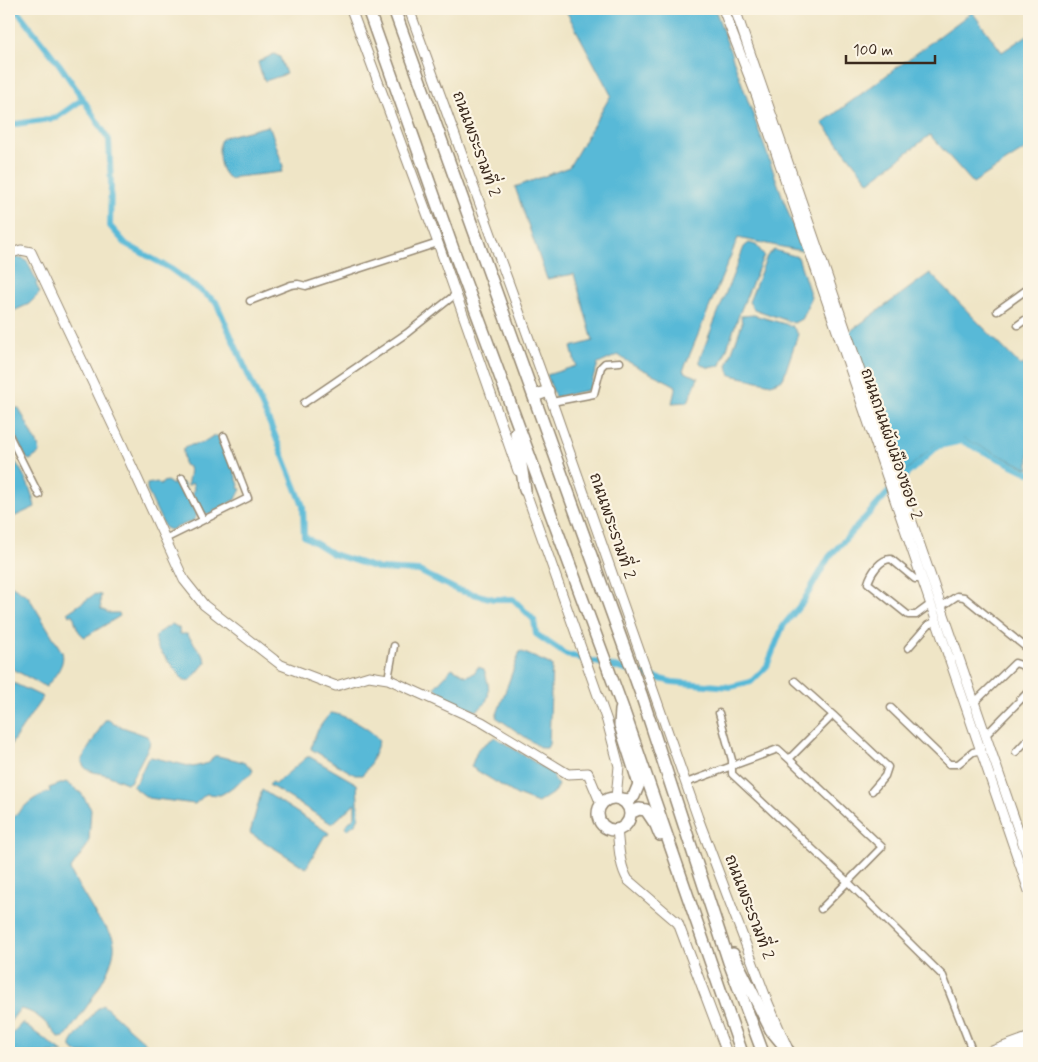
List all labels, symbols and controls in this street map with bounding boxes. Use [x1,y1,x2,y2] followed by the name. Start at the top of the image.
[846,32,934,64] scale bar
[853,41,893,61] text: 100 m
[447,86,510,200] street label: ถนนพระรามที่ 2
[855,365,929,523] street label: ถนนถนนผังเมืองซอย 2
[584,468,646,582] street label: ถนนพระรามที่ 2
[719,849,784,963] street label: ถนนพระรามที่ 2

